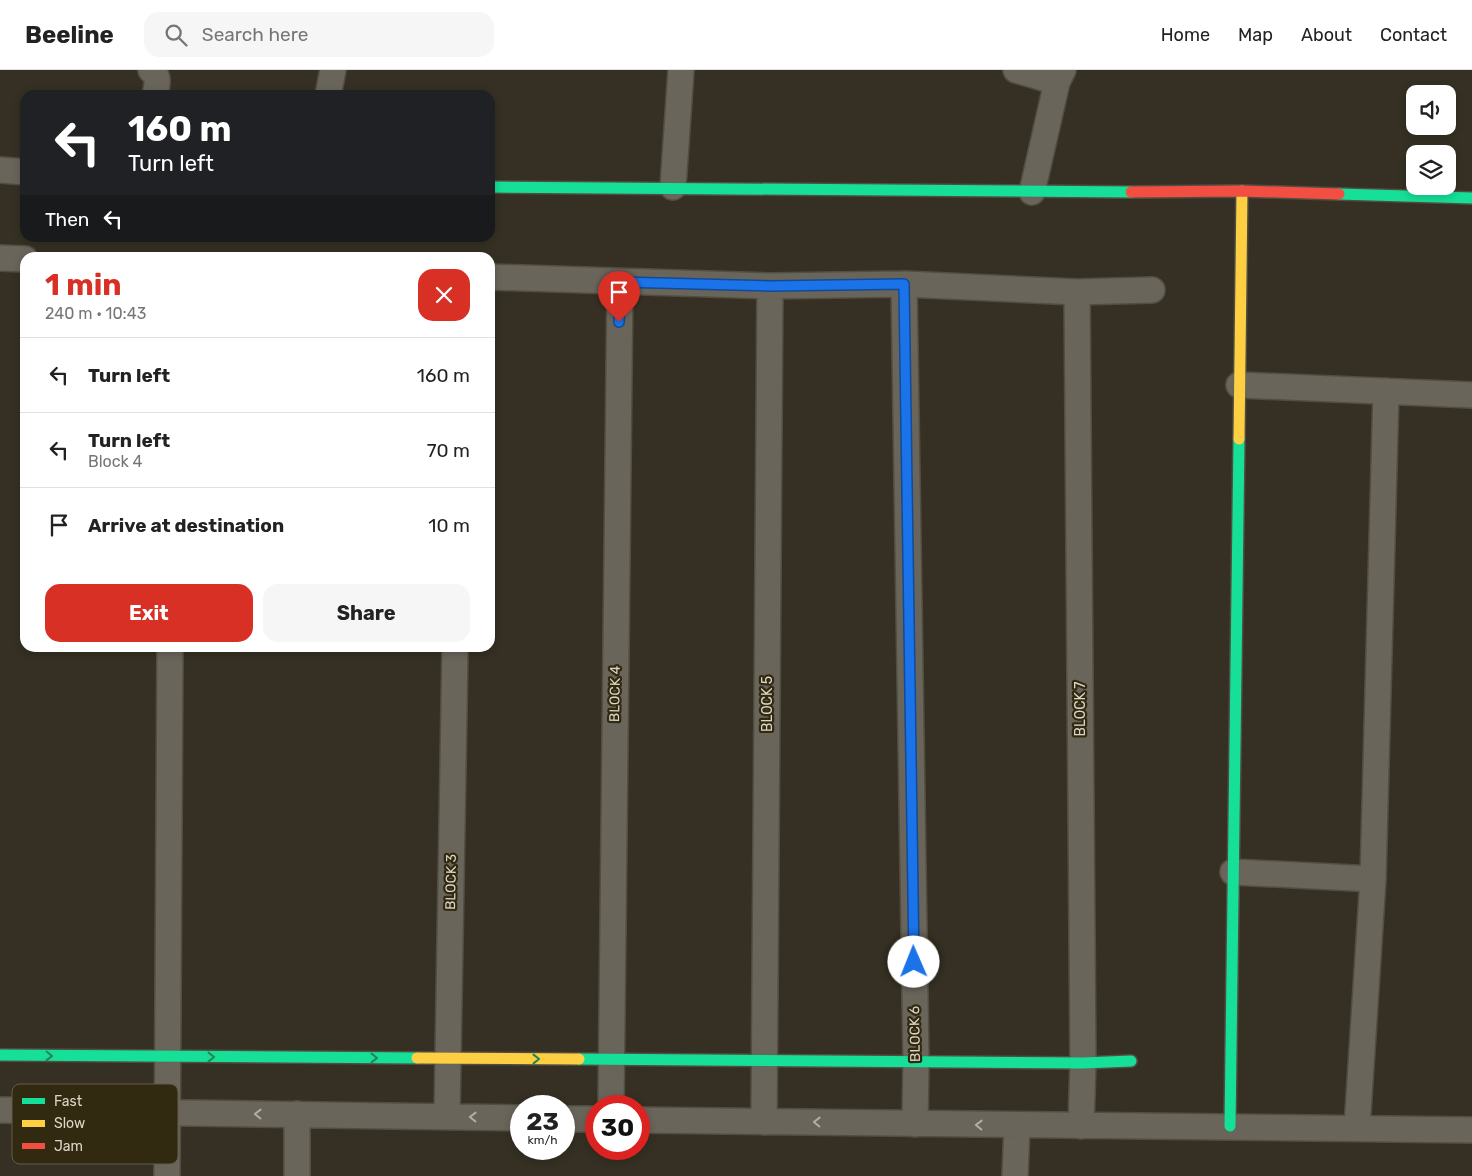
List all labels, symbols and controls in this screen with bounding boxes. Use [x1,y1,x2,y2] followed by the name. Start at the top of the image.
[144,12,494,57] search box
[25,21,114,49] text: Beeline
[162,21,190,49] icon: search
[202,23,308,46] text: Search here
[1161,24,1210,46] text: Home
[1238,24,1273,46] text: Map
[1301,24,1352,46] text: About
[1380,24,1447,46] text: Contact
[1406,85,1456,195] map controls
[1406,85,1456,135] button: sound
[128,108,232,150] text: 160 m
[45,110,110,175] icon: left
[1406,145,1456,195] button: layers
[128,150,214,177] text: Turn left
[99,205,127,233] icon: left
[45,208,89,231] text: Then
[45,267,122,303] text: 1 min
[418,269,470,321] button: close
[598,271,640,322] pin
[605,278,633,306] icon: arrive
[45,304,146,323] text: 240 m · 10:43
[45,361,73,389] icon: left
[88,364,170,387] text: Turn left
[417,364,470,387] text: 160 m
[88,429,170,452] text: Turn left
[45,436,73,464] icon: left
[427,439,470,462] text: 70 m
[88,452,143,471] text: Block 4
[45,511,73,539] icon: arrive
[88,514,284,537] text: Arrive at destination
[428,514,470,537] text: 10 m
[45,584,253,642] button: Exit
[263,584,470,642] button: Share
[606,665,624,722] street label: BLOCK 4
[759,676,776,732] street label: BLOCK 5
[1072,682,1089,736] street label: BLOCK 7
[442,854,460,910] street label: BLOCK 3
[887,935,939,987] position arrow
[906,1006,924,1062] street label: BLOCK 6
[45,1050,53,1061] one-way arrow
[208,1052,215,1062] one-way arrow
[370,1053,378,1063] one-way arrow
[532,1054,540,1064] one-way arrow
[12,1084,178,1164] legend
[54,1093,83,1110] text: Fast
[585,1095,650,1160] speed limit sign: 30
[526,1107,559,1136] text: 23
[253,1108,261,1119] one-way arrow
[468,1112,476,1122] one-way arrow
[54,1115,85,1132] text: Slow
[813,1117,821,1128] one-way arrow
[975,1120,983,1130] one-way arrow
[528,1133,557,1147] text: km/h
[54,1138,83,1155] text: Jam

